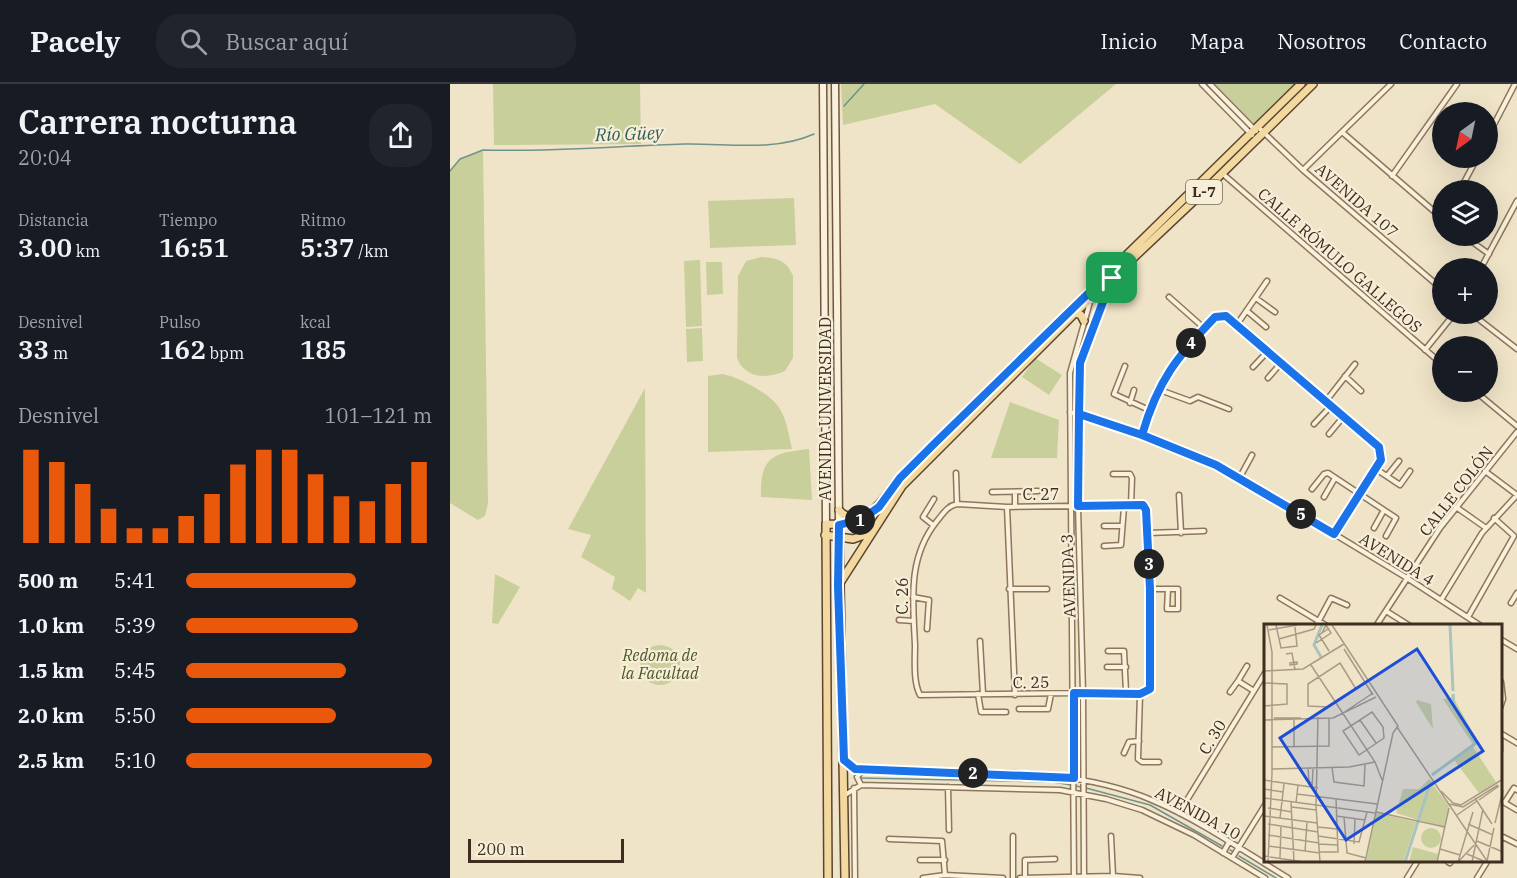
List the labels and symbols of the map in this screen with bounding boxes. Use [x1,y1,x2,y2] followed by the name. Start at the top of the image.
[1432,102,1498,168] north arrow
[594,121,665,146] water label: Río Güey
[1311,159,1403,241] street label: AVENIDA 107
[1186,180,1222,204] road number: L-7
[1254,183,1427,337] street label: CALLE RÓMULO GALLEGOS
[1086,252,1137,303] pin
[815,317,835,501] street label: AVENIDA UNIVERSIDAD
[1176,328,1206,358] pin: 4
[1414,441,1497,540] street label: CALLE COLÓN
[1023,484,1059,504] street label: C. 27
[1286,499,1316,529] pin: 5
[845,505,875,535] pin: 1
[1356,528,1438,590] street label: AVENIDA 4
[1057,534,1079,618] street label: AVENIDA 3
[1134,549,1164,579] pin: 3
[892,578,912,614] street label: C. 26
[1264,624,1502,863] inset map
[621,645,699,683] park label: Redoma de la Facultad
[1012,672,1050,692] street label: C. 25
[1194,716,1230,758] street label: C. 30
[958,758,988,788] pin: 2
[1152,782,1244,844] street label: AVENIDA 10
[468,836,624,864] scale bar

